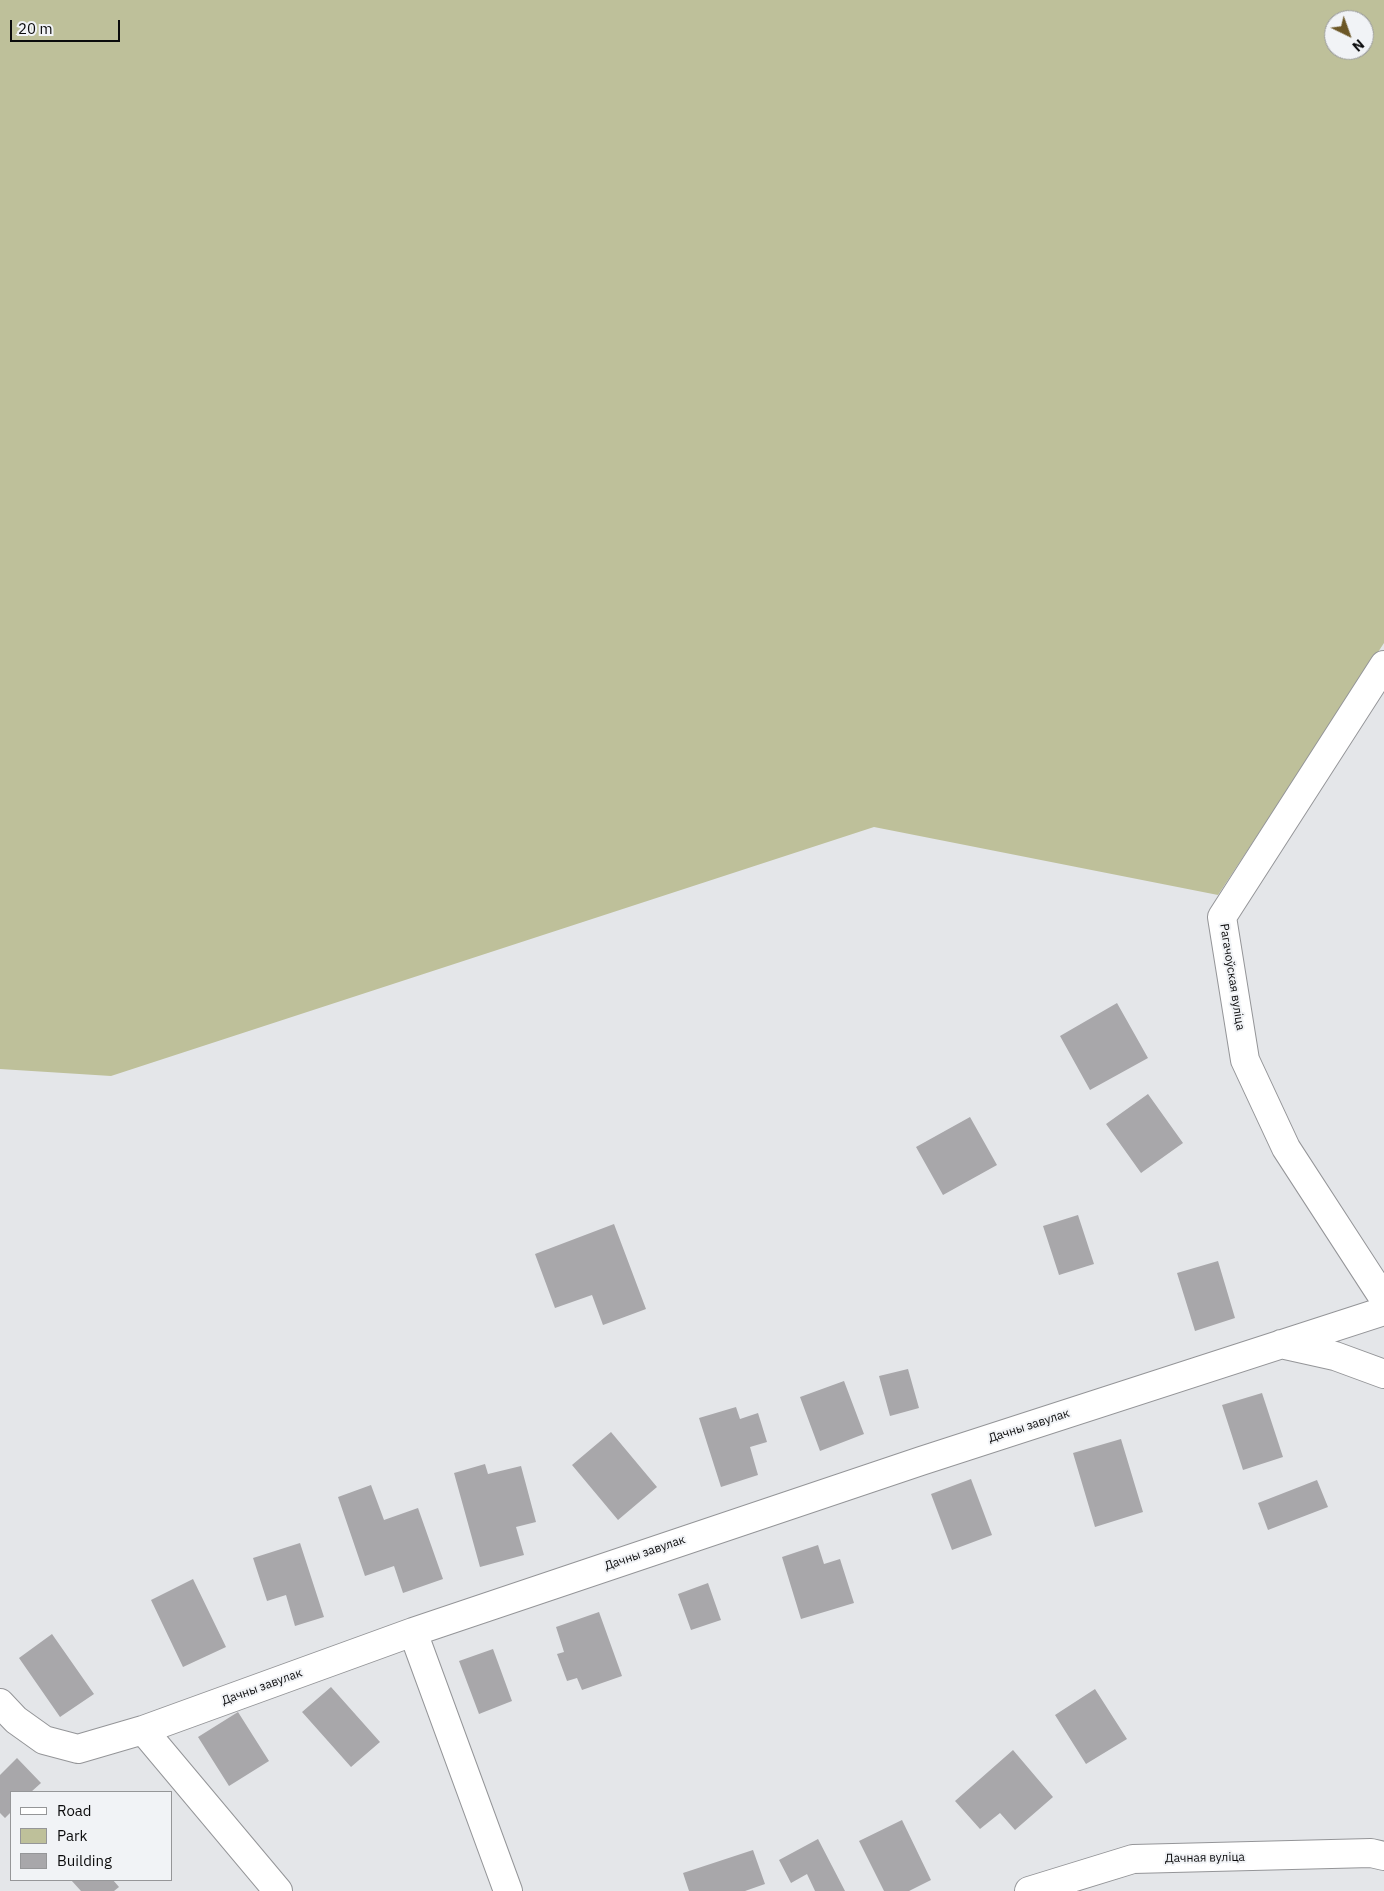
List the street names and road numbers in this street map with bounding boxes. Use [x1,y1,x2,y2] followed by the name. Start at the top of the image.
[1216,923,1248,1031] street label: Рагачоўская вуліца
[987,1406,1071,1446] street label: Дачны завулак
[603,1532,687,1574] street label: Дачны завулак
[220,1666,304,1708] street label: Дачны завулак
[1165,1850,1245,1866] street label: Дачная вуліца

